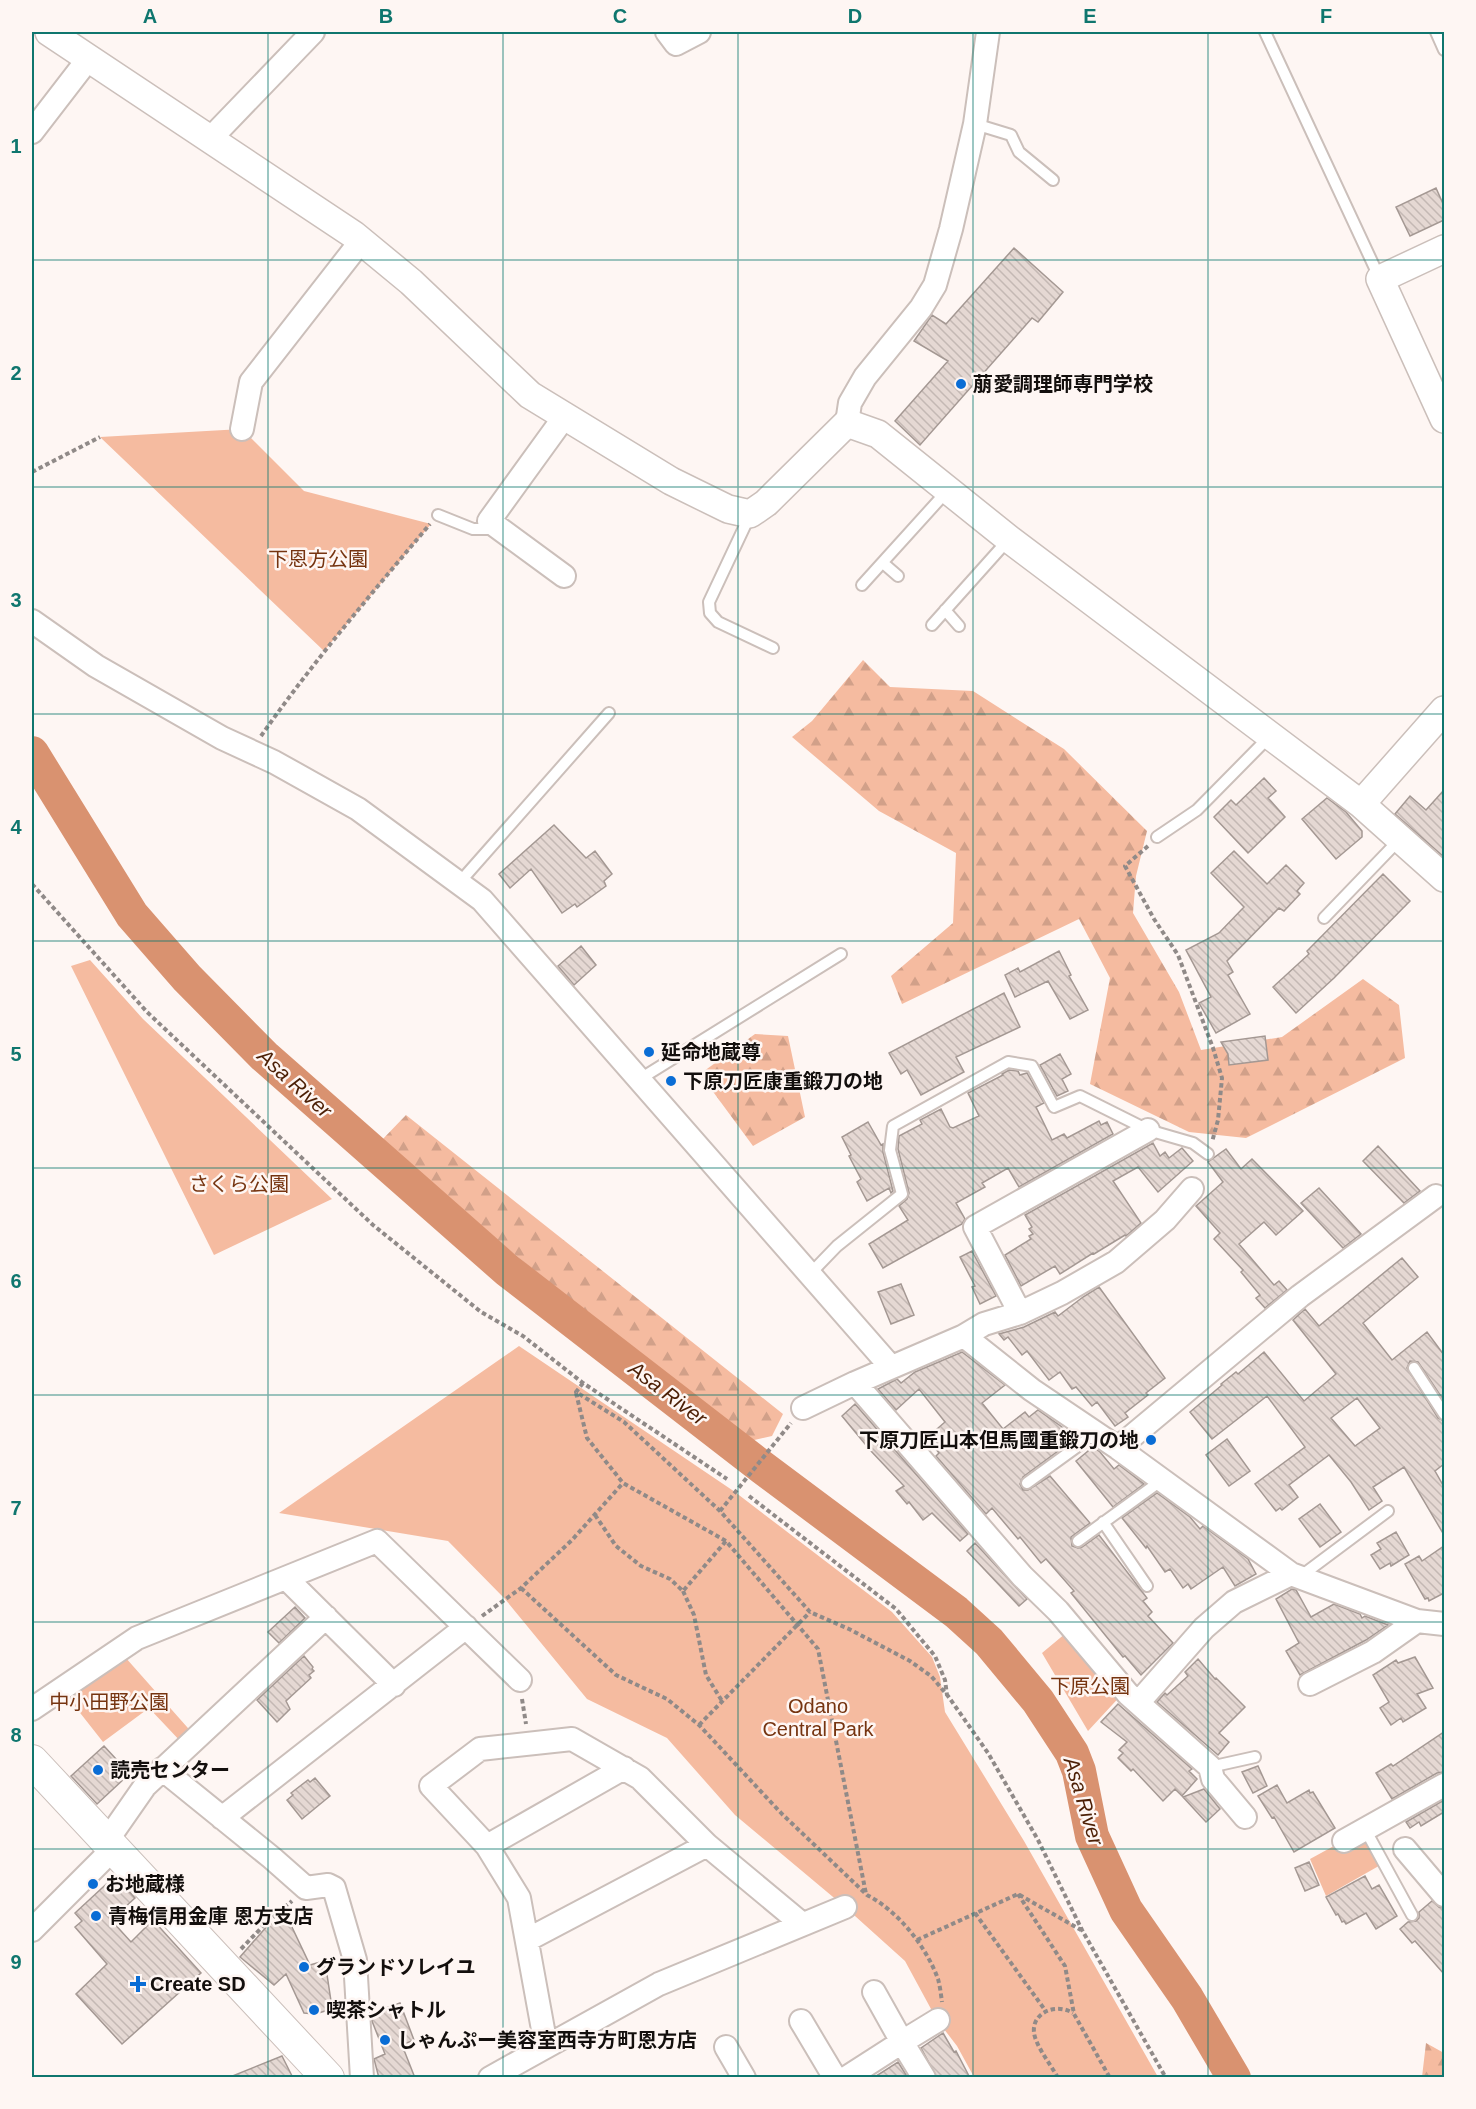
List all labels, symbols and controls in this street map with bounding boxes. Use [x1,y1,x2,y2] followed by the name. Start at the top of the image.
[143,5,157,27] text: A
[379,5,393,27] text: B
[613,5,627,27] text: C
[848,5,862,27] text: D
[1083,5,1097,27] text: E
[1320,5,1332,27] text: F
[10,135,22,157] text: 1
[10,362,22,384] text: 2
[973,373,1153,395] place label: 萠愛調理師専門学校
[954,377,968,391] marker: 萠愛調理師専門学校
[268,548,368,570] park label: 下恩方公園
[10,589,22,611] text: 3
[10,816,22,838] text: 4
[661,1041,761,1063] place label: 延命地蔵尊
[10,1043,22,1065] text: 5
[252,1043,337,1123] water label: Asa River
[642,1045,656,1059] marker: 延命地蔵尊
[683,1070,883,1092] place label: 下原刀匠康重鍛刀の地
[664,1074,678,1088] marker: 下原刀匠康重鍛刀の地
[189,1173,289,1195] park label: さくら公園
[10,1270,22,1292] text: 6
[623,1355,712,1430] water label: Asa River
[859,1429,1139,1451] place label: 下原刀匠山本但馬國重鍛刀の地
[1144,1433,1158,1447] marker: 下原刀匠山本但馬國重鍛刀の地
[10,1497,22,1519] text: 7
[1050,1675,1130,1697] park label: 下原公園
[49,1691,169,1713] park label: 中小田野公園
[762,1695,875,1740] park label: Odano Central Park
[10,1724,22,1746] text: 8
[1059,1752,1109,1849] water label: Asa River
[110,1759,230,1781] place label: 読売センター
[91,1763,105,1777] marker: 読売センター
[105,1873,185,1895] place label: お地蔵様
[86,1877,100,1891] marker: お地蔵様
[108,1905,314,1927] place label: 青梅信用金庫 恩方支店
[89,1909,103,1923] marker: 青梅信用金庫 恩方支店
[10,1951,22,1973] text: 9
[316,1956,476,1978] place label: グランドソレイユ
[297,1960,311,1974] marker: グランドソレイユ
[150,1973,246,1995] place label: Create SD
[131,1977,145,1991] marker: Create SD
[326,1999,446,2021] place label: 喫茶シャトル
[307,2003,321,2017] marker: 喫茶シャトル
[397,2029,697,2051] place label: しゃんぷー美容室西寺方町恩方店
[378,2033,392,2047] marker: しゃんぷー美容室西寺方町恩方店

